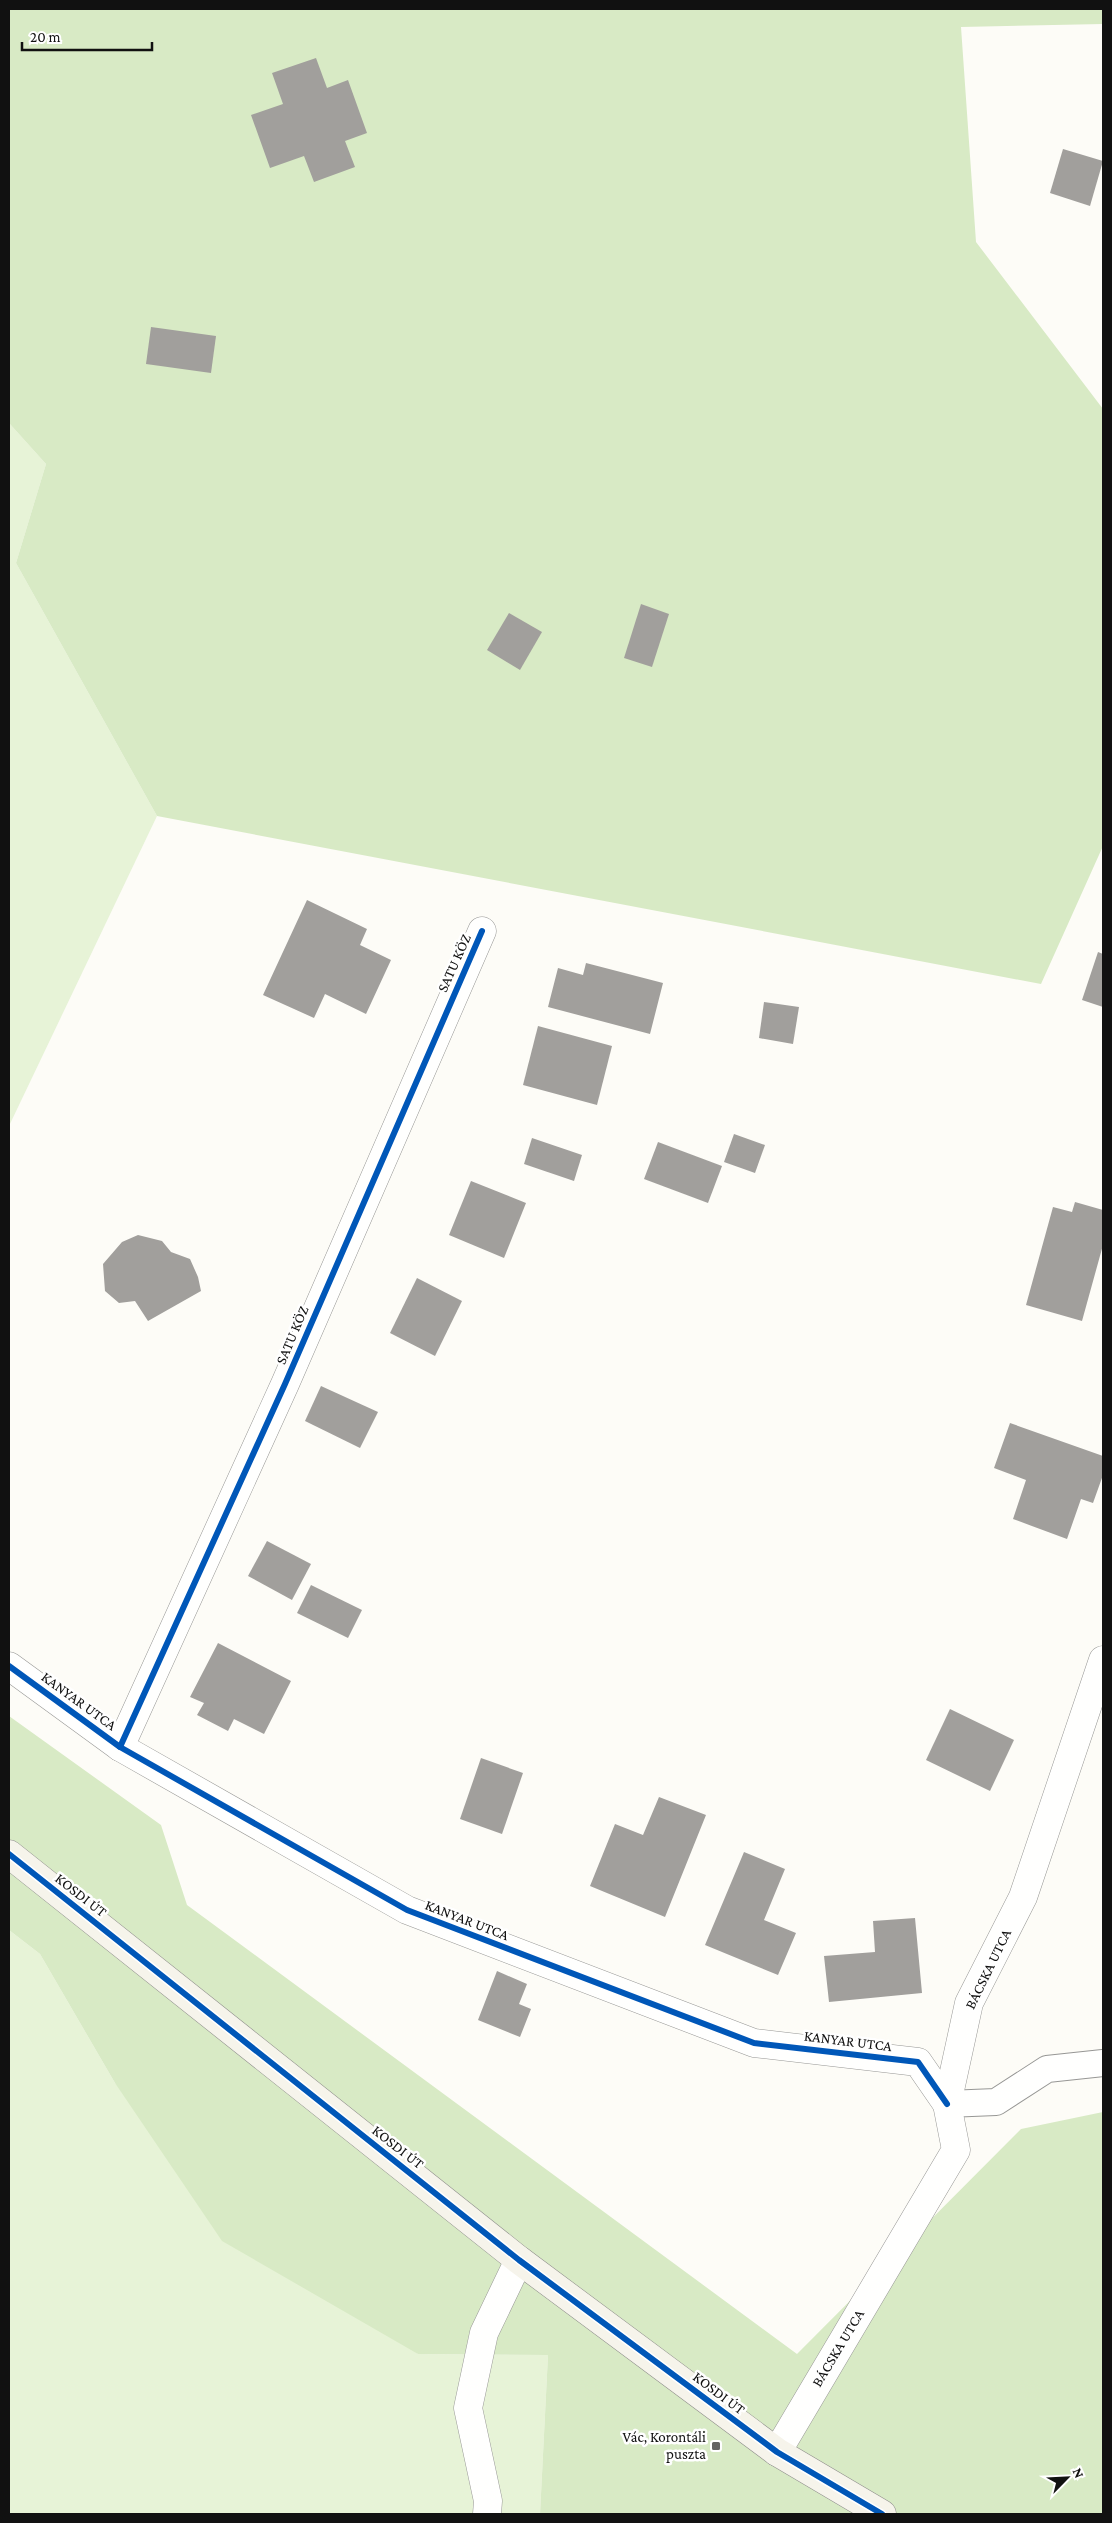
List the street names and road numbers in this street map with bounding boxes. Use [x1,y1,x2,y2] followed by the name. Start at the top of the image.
[434,931,474,995] street label: SATU KÖZ
[273,1303,312,1367] street label: SATU KÖZ
[38,1669,120,1734] street label: KANYAR UTCA
[52,1870,110,1920] street label: KOSDI ÚT
[423,1897,512,1943] street label: KANYAR UTCA
[962,1926,1014,2012] street label: BÁCSKA UTCA
[803,2028,893,2054] street label: KANYAR UTCA
[369,2122,427,2172] street label: KOSDI ÚT
[809,2306,868,2389] street label: BÁCSKA UTCA
[690,2368,748,2418] street label: KOSDI ÚT

